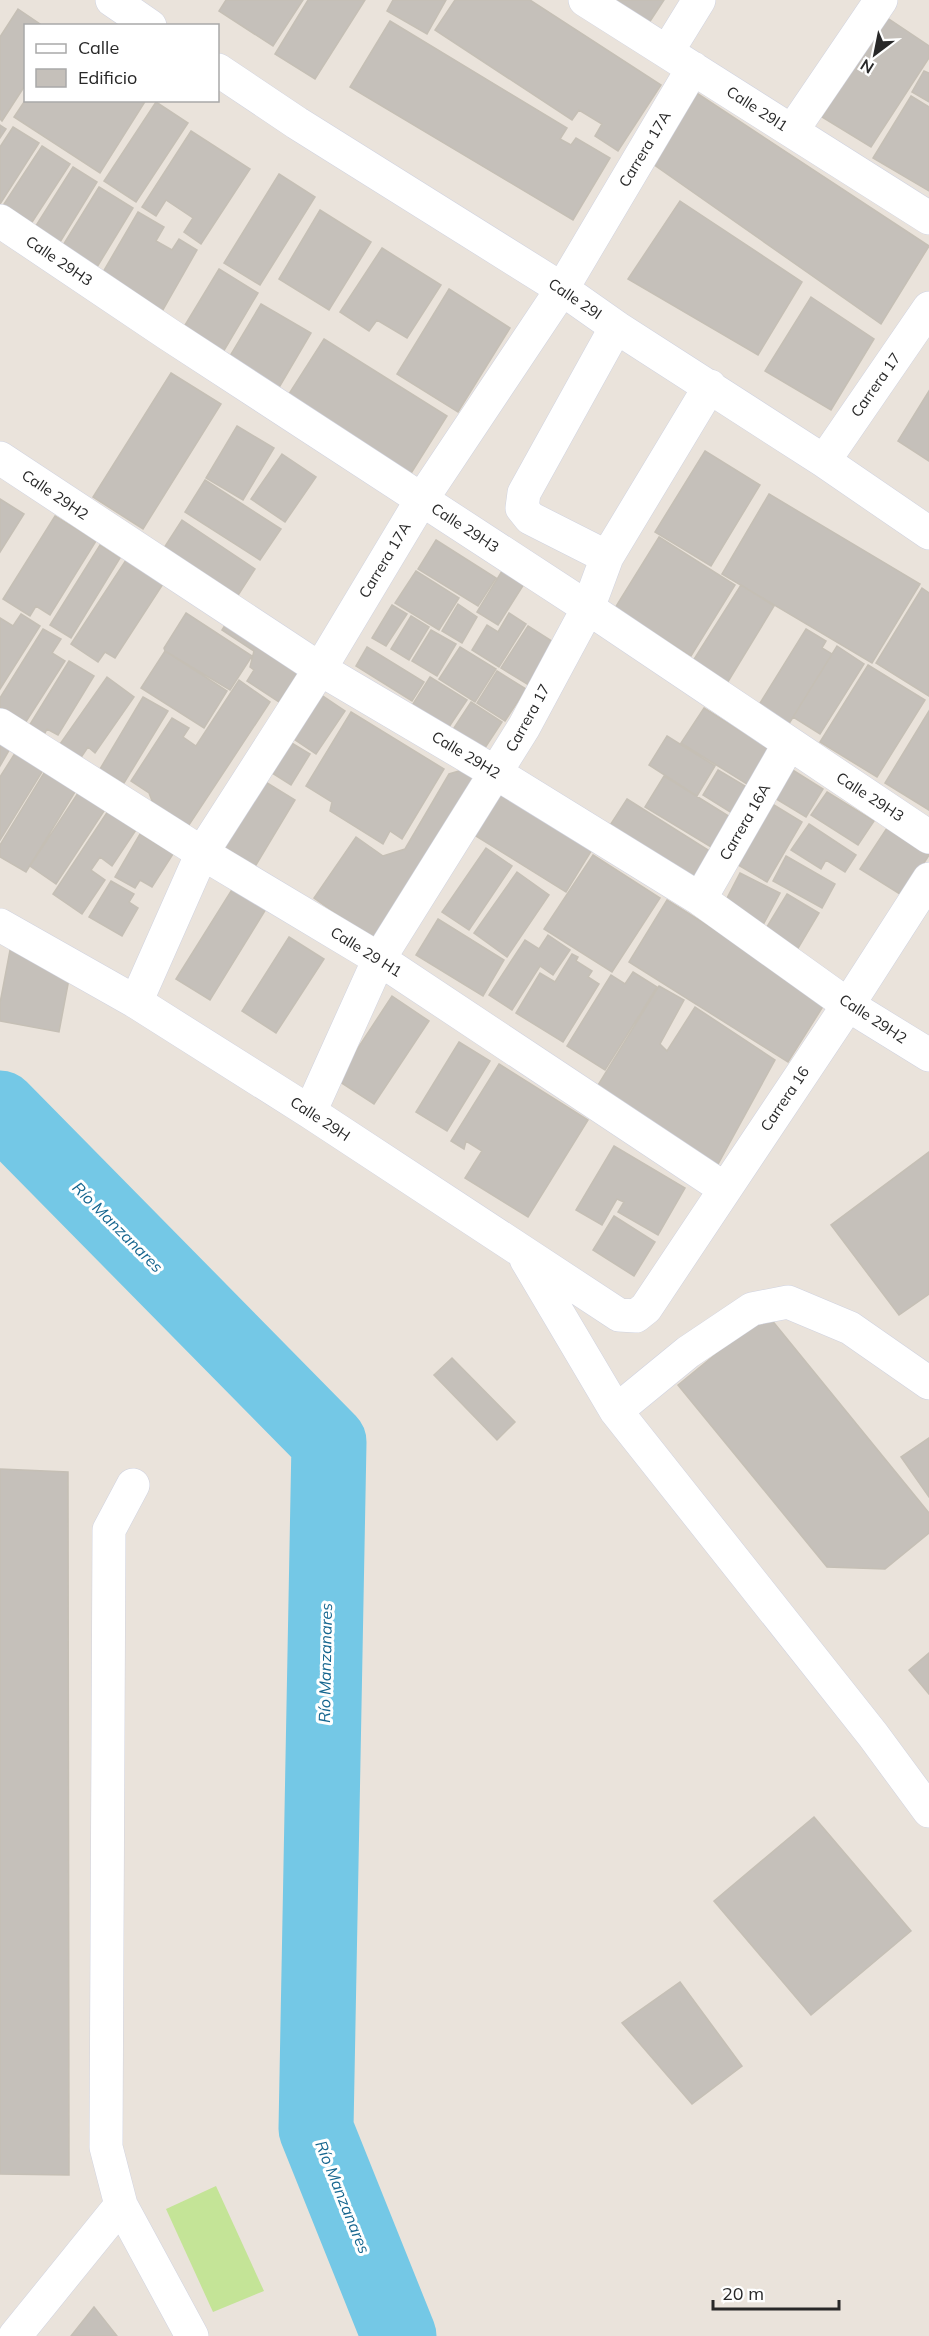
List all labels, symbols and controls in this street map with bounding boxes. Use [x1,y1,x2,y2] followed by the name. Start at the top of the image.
[24,24,219,102] legend
[845,24,905,84] north arrow
[78,36,119,59] text: Calle
[857,55,877,78] text: N
[78,66,137,89] text: Edificio
[723,82,791,135] street label: Calle 29I1
[614,107,675,190] street label: Carrera 17A
[22,231,96,290] street label: Calle 29H3
[545,274,606,323] street label: Calle 29I
[847,349,905,421] street label: Carrera 17
[18,465,92,524] street label: Calle 29H2
[428,499,503,556] street label: Calle 29H3
[354,518,415,601] street label: Carrera 17A
[501,681,554,755] street label: Carrera 17
[428,727,504,782] street label: Calle 29H2
[833,768,908,825] street label: Calle 29H3
[715,780,774,863] street label: Carrera 16A
[327,922,405,981] street label: Calle 29 H1
[836,990,911,1047] street label: Calle 29H2
[756,1063,813,1135] street label: Carrera 16
[287,1092,354,1145] street label: Calle 29H
[68,1177,168,1277] water label: Río Manzanares
[314,1603,336,1723] water label: Río Manzanares
[311,2138,375,2256] water label: Río Manzanares
[713,2273,839,2311] scale bar
[722,2282,764,2305] text: 20 m

